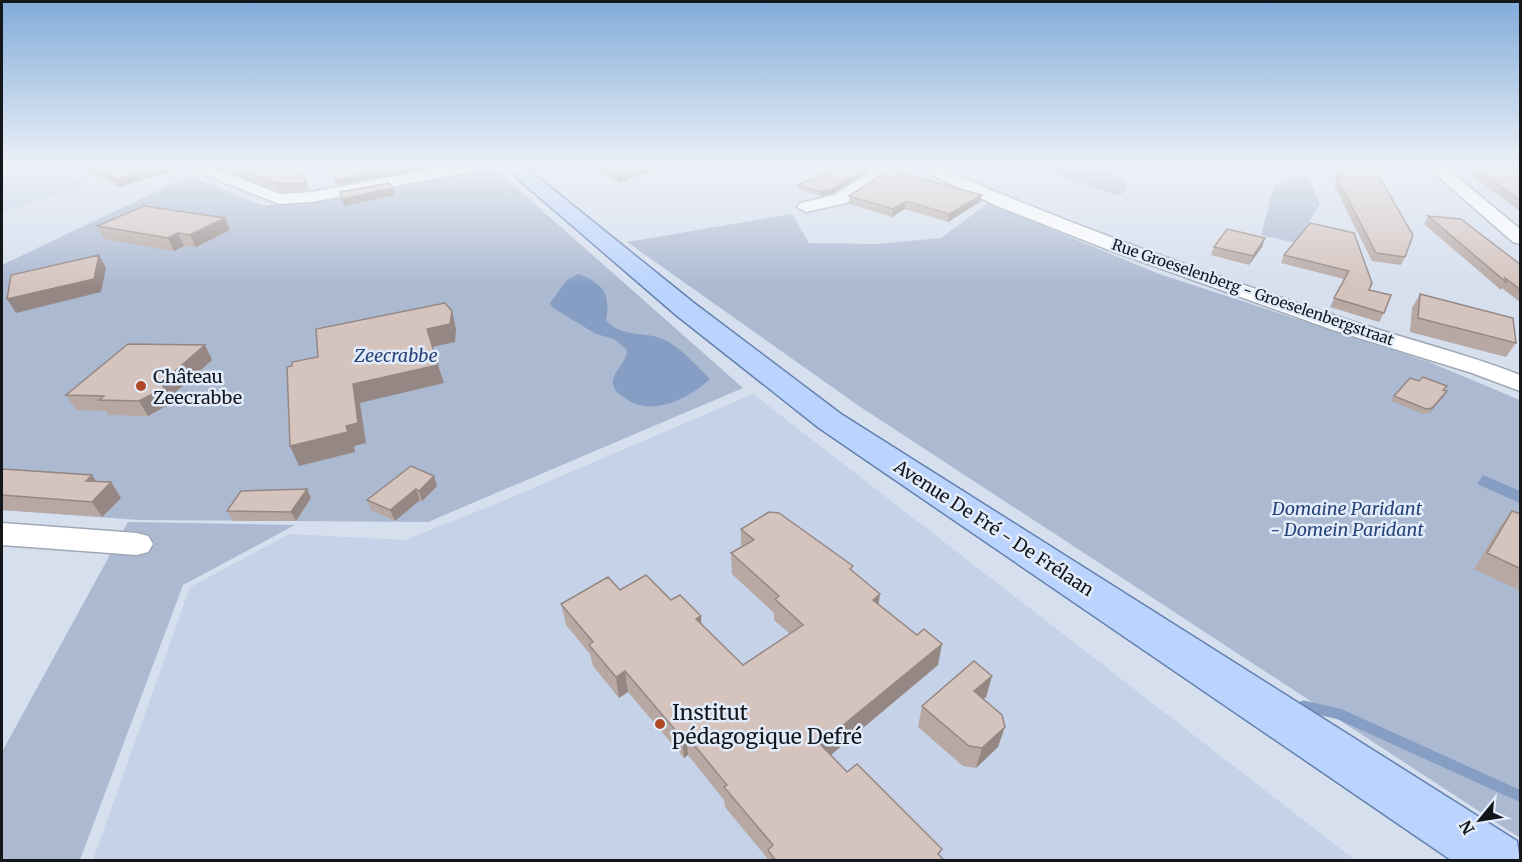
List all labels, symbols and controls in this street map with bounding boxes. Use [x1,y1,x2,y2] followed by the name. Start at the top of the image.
[1109,235,1397,349] street label: Rue Groeselenberg - Groeselenbergstraat
[353,344,438,367] park label: Zeecrabbe
[153,365,242,409] place label: Château Zeecrabbe
[134,379,148,393] marker: Château Zeecrabbe
[889,454,1098,601] street label: Avenue De Fré - De Frélaan
[1270,497,1424,541] park label: Domaine Paridant - Domein Paridant
[672,699,862,750] place label: Institut pédagogique Defré
[653,717,667,731] marker: Institut pédagogique Defré
[1450,790,1510,850] north arrow
[1455,817,1479,838] text: N

